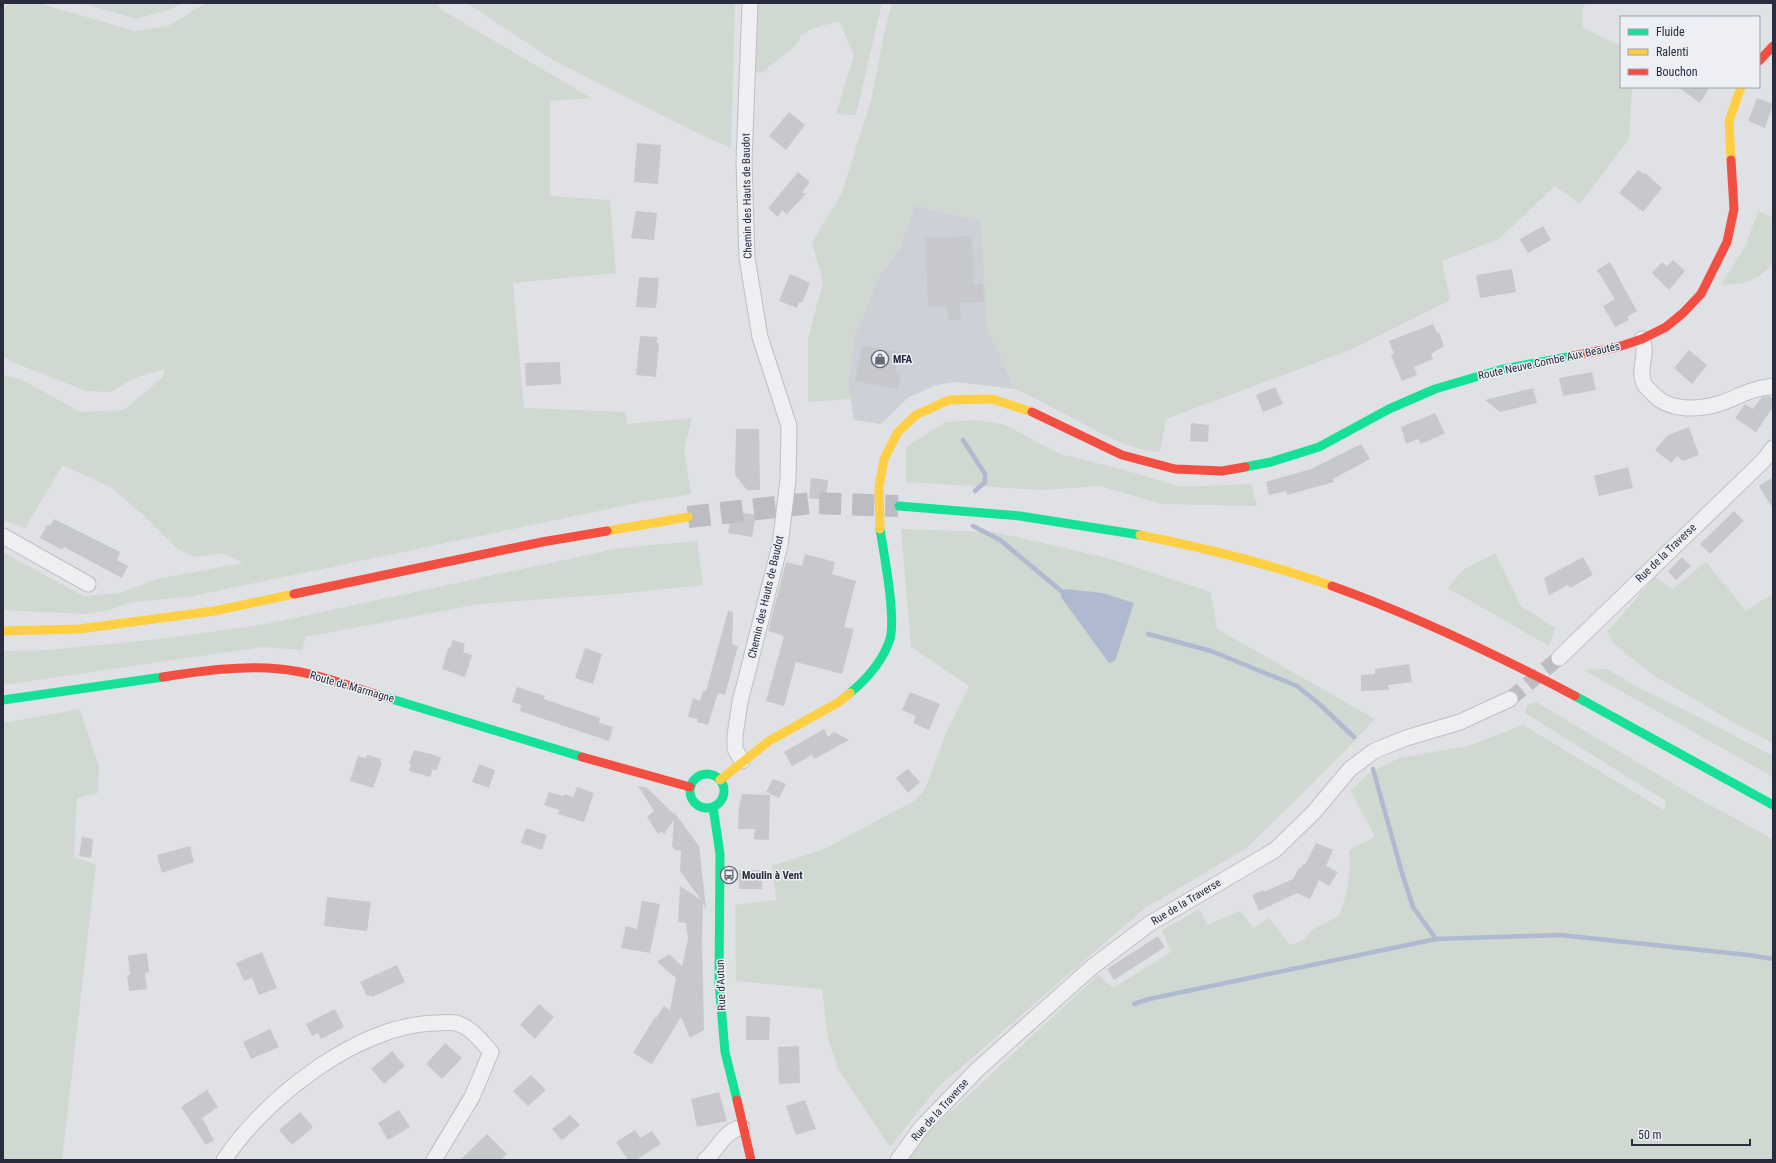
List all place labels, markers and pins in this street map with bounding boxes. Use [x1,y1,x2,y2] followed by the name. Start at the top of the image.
[870,349,890,369] shop icon: MFA
[893,353,913,366] place label: MFA
[719,865,739,885] bus stop icon: Moulin à Vent
[742,869,803,882] place label: Moulin à Vent

